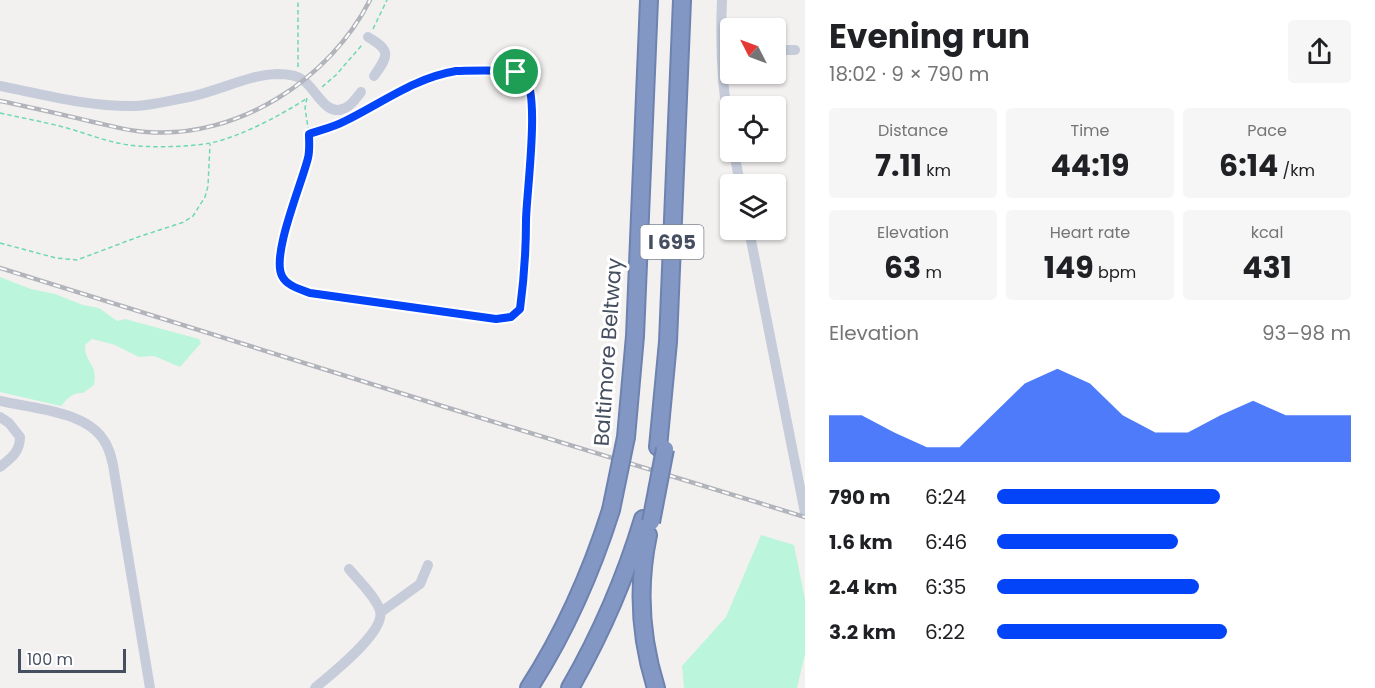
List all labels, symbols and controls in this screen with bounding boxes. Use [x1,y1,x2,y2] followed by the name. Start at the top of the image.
[829,13,1030,60] text: Evening run
[720,18,786,84] north arrow
[720,18,786,240] map controls
[1288,20,1351,83] button: share
[490,46,541,97] pin
[499,55,532,88] icon: arrive
[829,60,989,88] text: 18:02 · 9 × 790 m
[720,96,786,162] button: locate
[878,119,948,142] text: Distance
[1071,119,1110,142] text: Time
[1247,119,1287,142] text: Pace
[875,144,922,187] text: 7.11
[1051,144,1129,187] text: 44:19
[1219,144,1278,187] text: 6:14
[922,159,951,182] text: km
[1278,159,1315,182] text: /km
[720,174,786,240] button: layers
[877,221,949,244] text: Elevation
[1050,221,1130,244] text: Heart rate
[1251,221,1283,244] text: kcal
[640,225,704,259] road number: I 695
[884,246,921,289] text: 63
[1044,246,1094,289] text: 149
[1242,246,1292,289] text: 431
[586,257,629,447] street label: Baltimore Beltway
[921,261,942,284] text: m
[1094,261,1136,284] text: bpm
[829,319,919,347] text: Elevation
[1262,319,1351,347] text: 93–98 m
[829,483,890,511] text: 790 m
[925,483,966,511] text: 6:24
[829,528,893,556] text: 1.6 km
[925,528,967,556] text: 6:46
[829,573,897,601] text: 2.4 km
[925,573,966,601] text: 6:35
[829,618,896,646] text: 3.2 km
[925,618,965,646] text: 6:22
[18,646,126,674] scale bar
[27,648,73,671] text: 100 m

